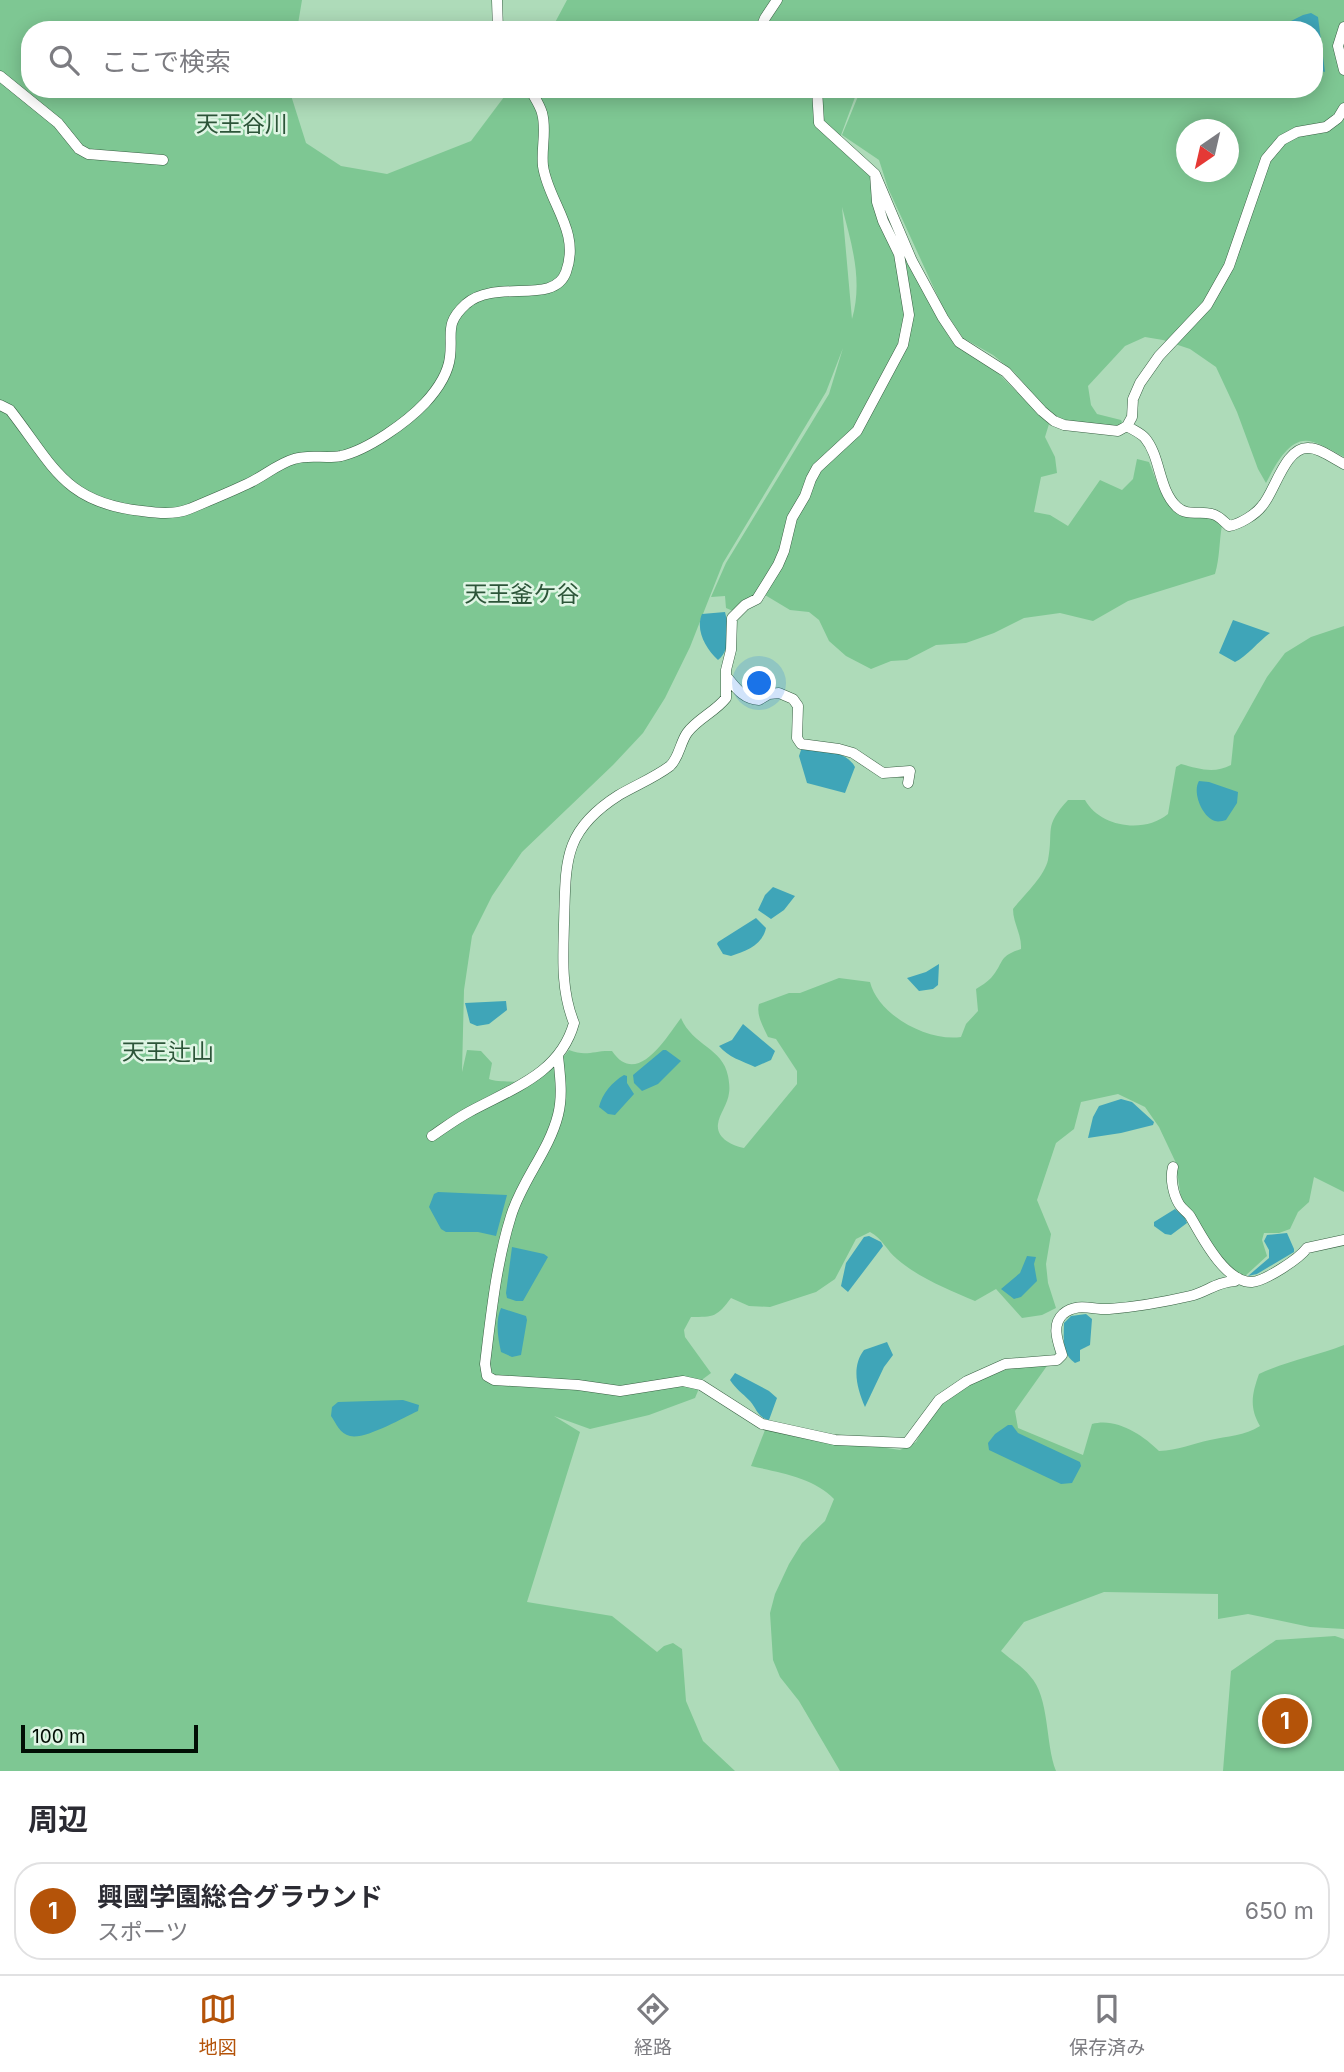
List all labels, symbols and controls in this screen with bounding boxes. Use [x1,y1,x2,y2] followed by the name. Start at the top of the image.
[21,21,1323,98] search box
[45,41,83,79] icon: search
[101,46,231,77] text: ここで検索
[196,110,288,138] district label: 天王谷川
[1176,119,1239,182] north arrow
[465,580,580,608] district label: 天王釜ケ谷
[742,666,776,700] your location
[122,1038,214,1066] district label: 天王辻山
[1262,1695,1308,1747] pin: 1
[21,1722,198,1754] scale bar
[32,1725,86,1748] text: 100 m
[28,1801,88,1837] text: 周辺
[97,1881,383,1912] text: 興國学園総合グラウンド
[48,1897,58,1925] text: 1
[1245,1897,1314,1925] text: 650 m
[97,1918,189,1946] text: スポーツ
[199,1990,237,2059] tab: 地図
[634,1990,672,2059] tab: 経路
[1069,1990,1145,2059] tab: 保存済み

